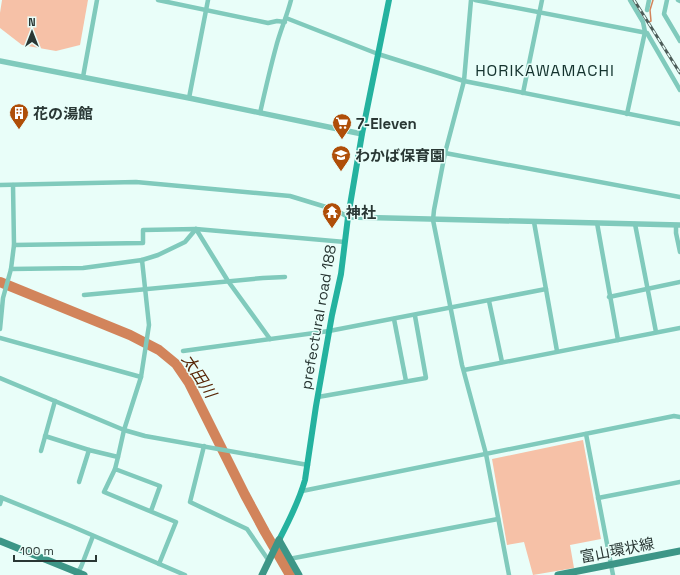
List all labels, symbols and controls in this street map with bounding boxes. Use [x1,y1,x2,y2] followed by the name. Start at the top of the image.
[12,12,52,52] north arrow
[28,15,36,29] text: N
[475,60,615,81] district label: HORIKAWAMACHI
[8,102,30,130] building icon: 花の湯館
[33,104,93,123] place label: 花の湯館
[331,112,353,140] supermarket icon: 7-Eleven
[356,114,417,133] place label: 7-Eleven
[330,144,352,172] school or university icon: わかば保育園
[355,146,445,165] place label: わかば保育園
[321,201,343,229] temple icon: 神社
[345,203,376,222] place label: 神社
[296,243,340,391] street label: prefectural road 188
[177,350,222,404] water label: 太田川
[578,534,656,566] street label: 富山環状線
[14,537,96,563] scale bar
[20,543,54,559] text: 100 m

